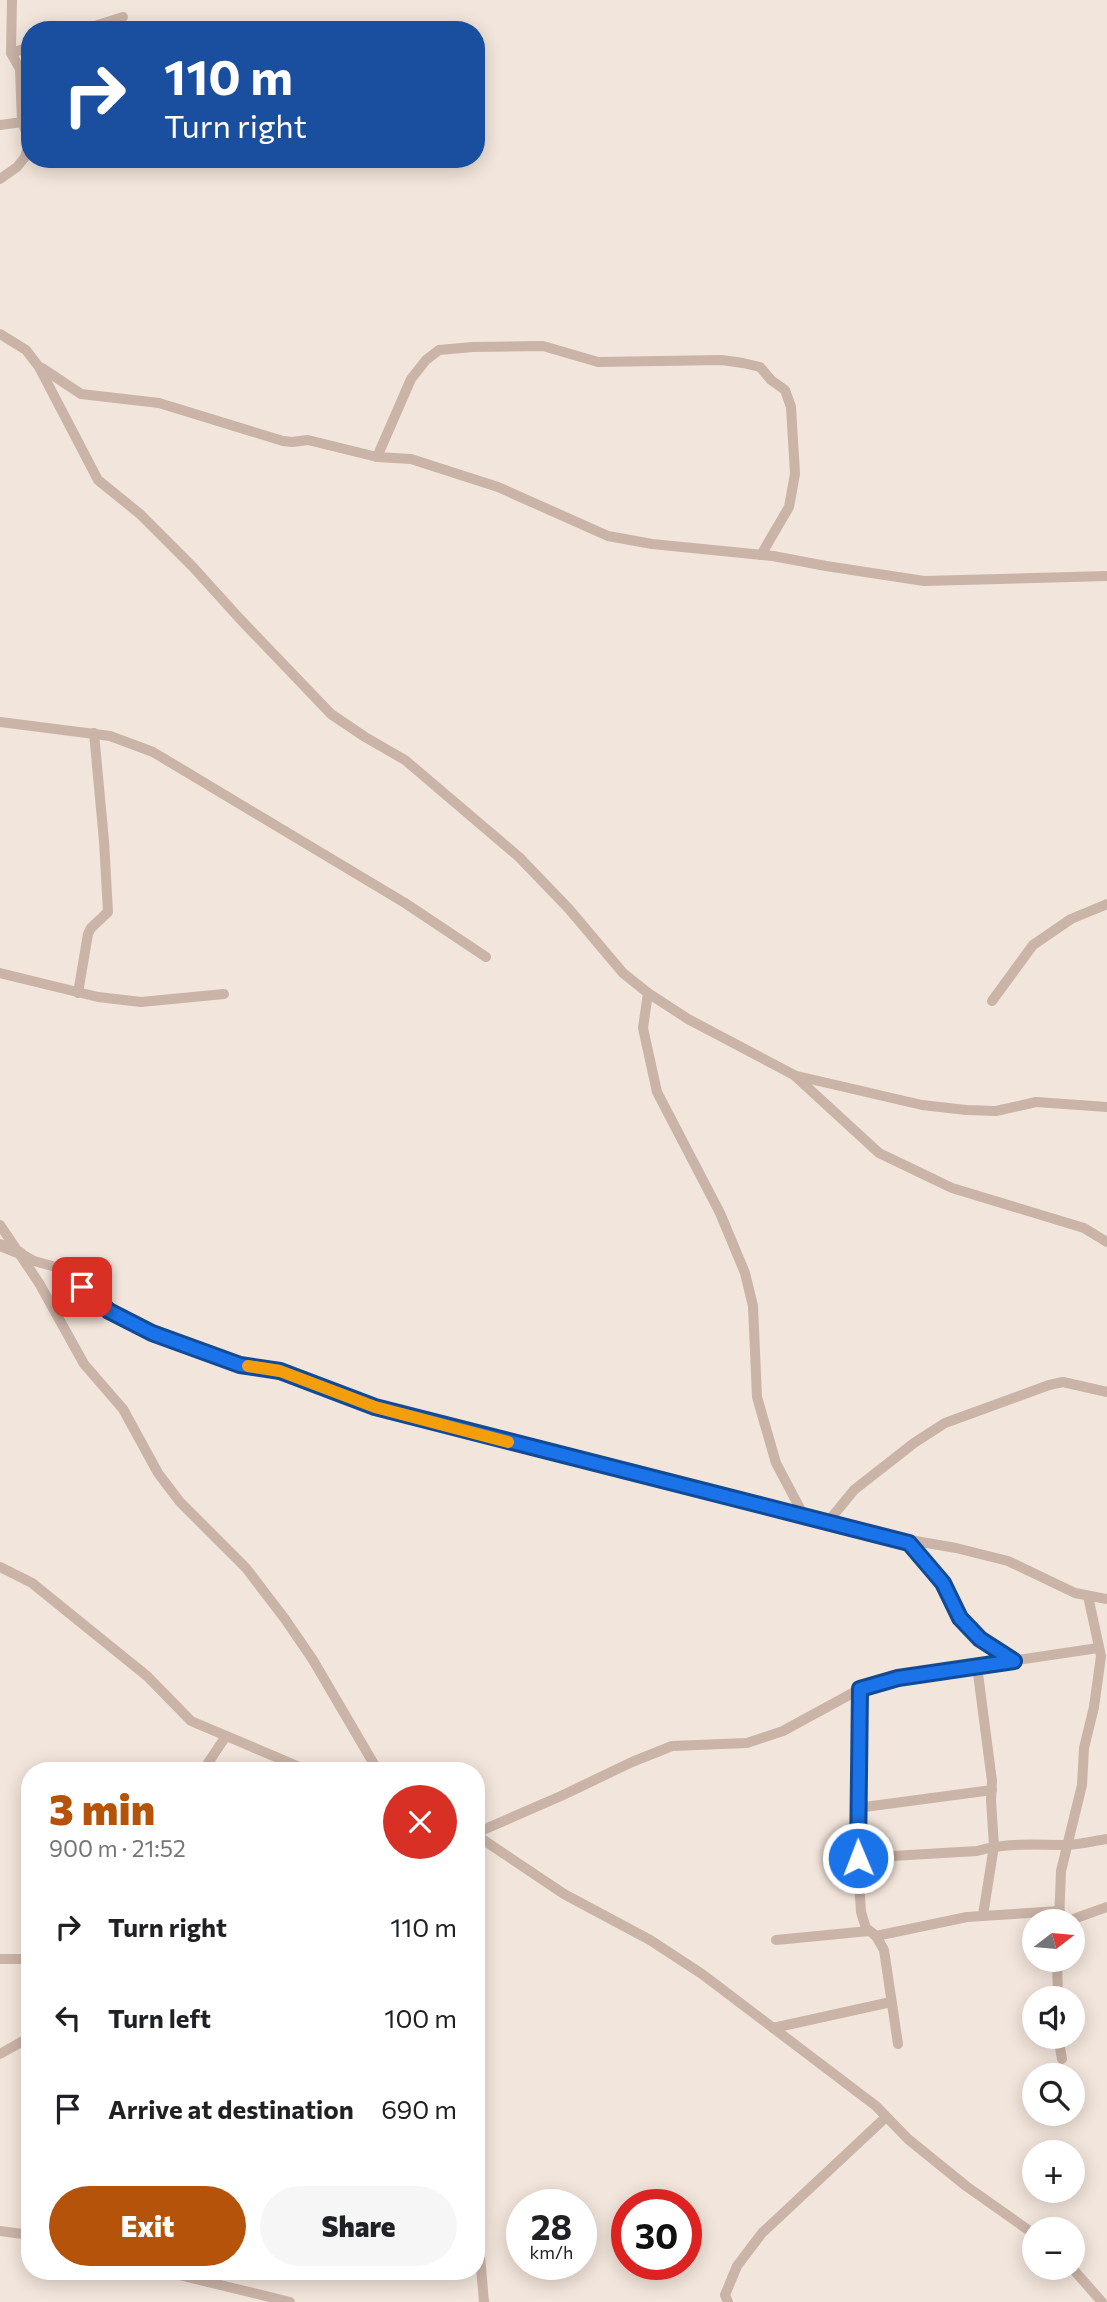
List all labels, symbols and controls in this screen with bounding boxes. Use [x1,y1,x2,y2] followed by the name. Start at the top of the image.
[164,45,293,105] text: 110 m
[49,49,140,140] icon: right
[164,105,307,145] text: Turn right
[52,1257,112,1317] pin
[63,1268,101,1306] icon: arrive
[49,1782,155,1834] text: 3 min
[383,1785,457,1859] button: close
[821,1821,895,1895] position arrow
[49,1834,186,1862] text: 900 m · 21:52
[49,1908,87,1946] icon: right
[1022,1909,1085,1972] north arrow
[1022,1909,1085,2280] map controls
[108,1911,227,1942] text: Turn right
[390,1911,457,1942] text: 110 m
[1022,1986,1085,2049] button: sound
[49,1999,87,2037] icon: left
[108,2002,211,2033] text: Turn left
[384,2002,457,2033] text: 100 m
[1022,2063,1085,2126] button: search
[49,2090,87,2128] icon: arrive
[108,2093,354,2124] text: Arrive at destination
[381,2093,457,2124] text: 690 m
[1022,2140,1085,2203] button: +
[49,2186,246,2266] button: Exit
[260,2186,457,2266] button: Share
[611,2189,702,2280] speed limit sign: 30
[531,2204,572,2247] text: 28
[1022,2217,1085,2280] button: −
[530,2241,573,2263] text: km/h

